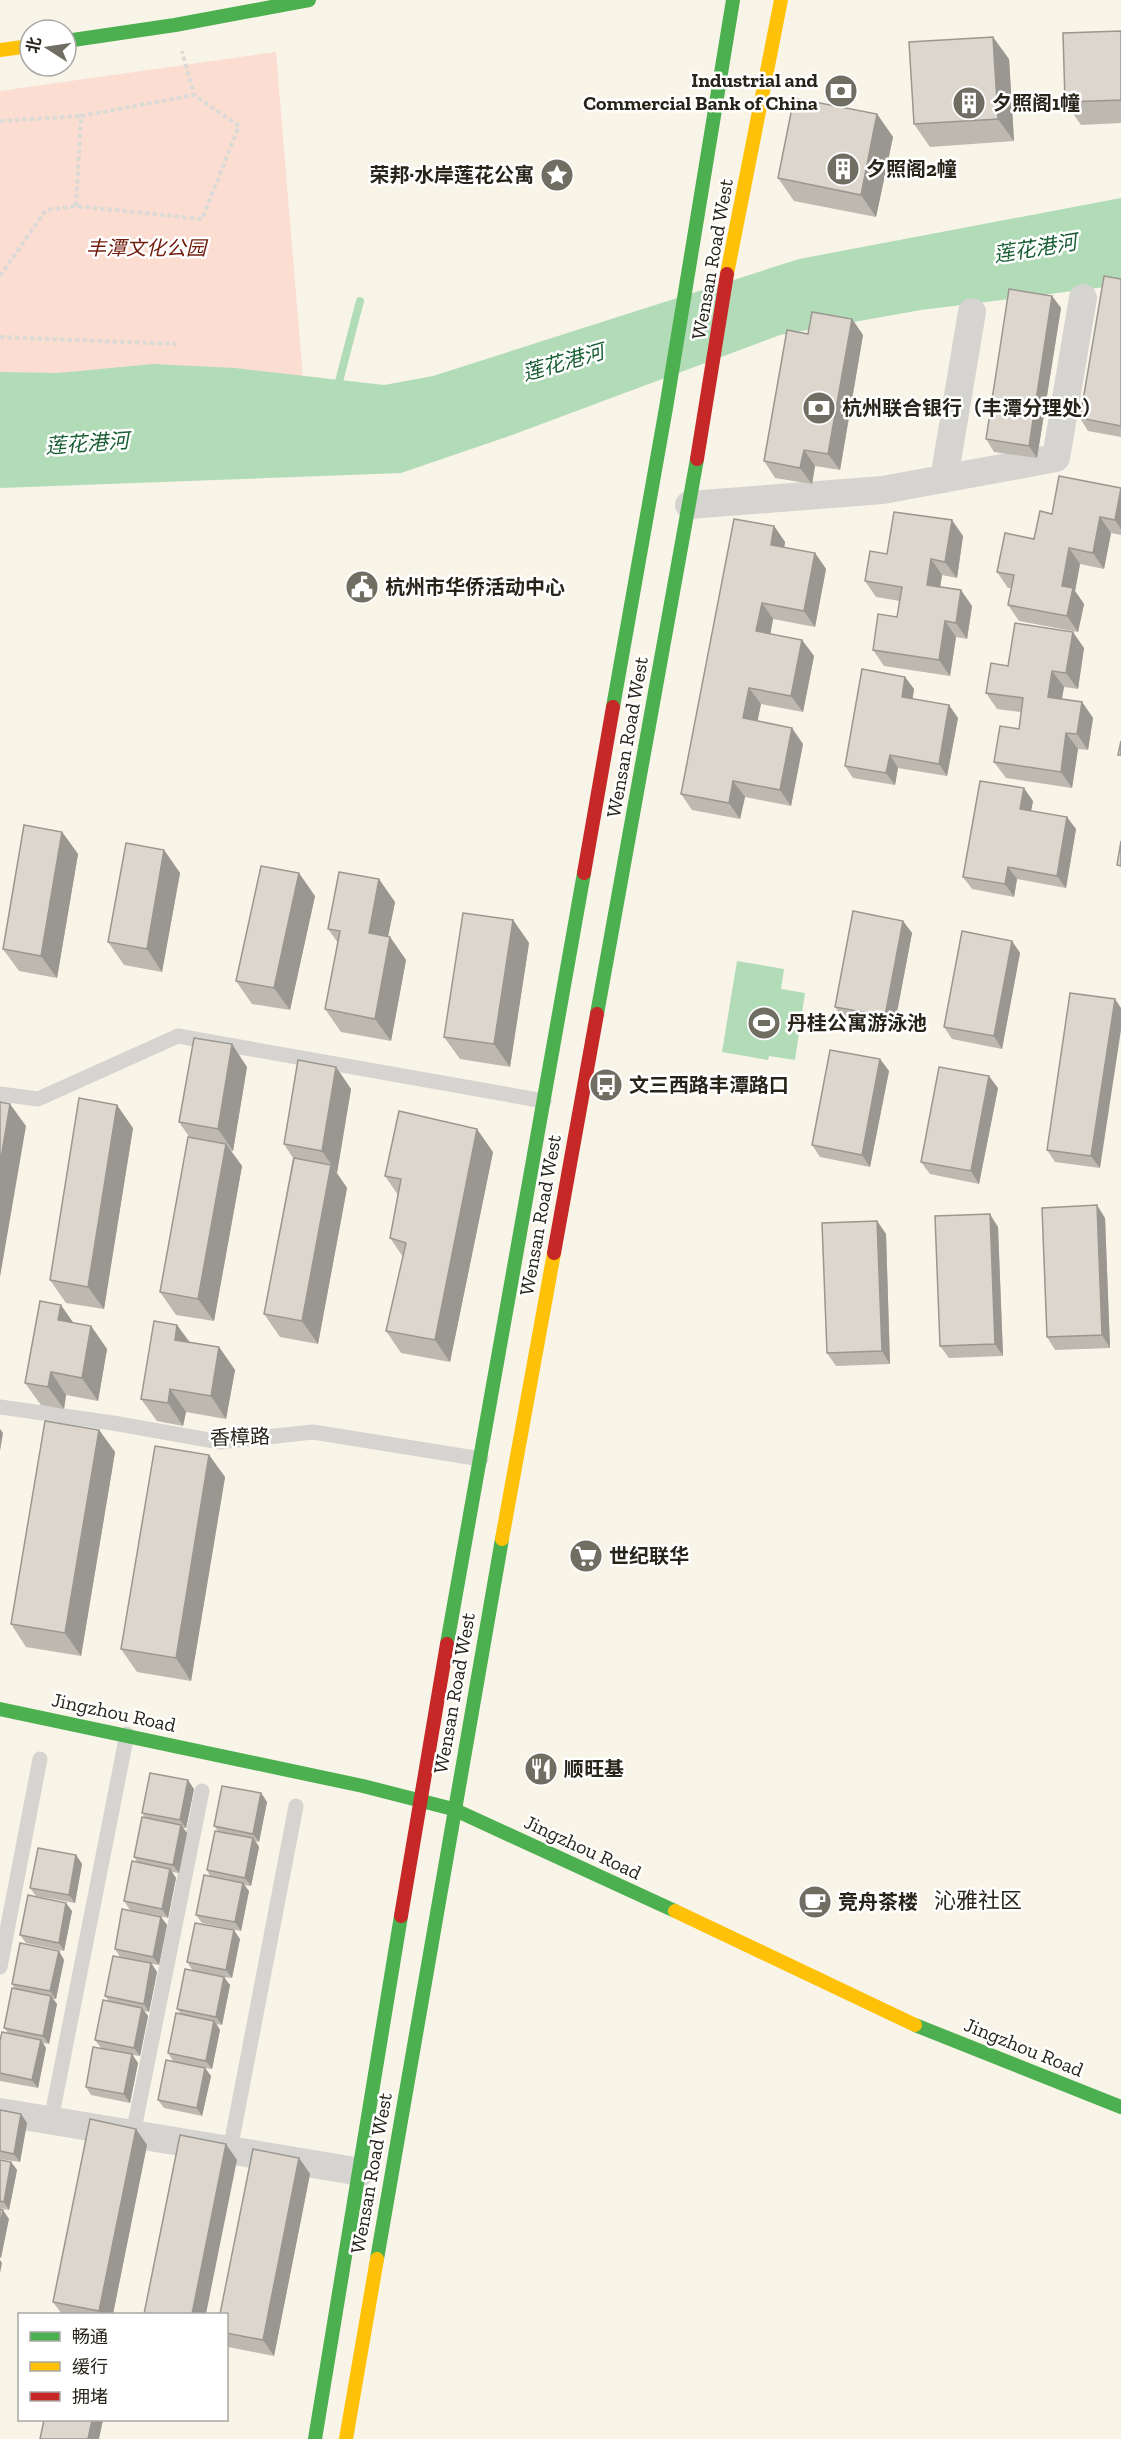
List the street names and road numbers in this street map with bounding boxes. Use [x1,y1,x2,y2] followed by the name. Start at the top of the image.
[686,176,738,341] street label: Wensan Road West
[601,654,653,819] street label: Wensan Road West
[514,1132,566,1297] street label: Wensan Road West
[210,1424,270,1450] street label: 香樟路
[428,1610,480,1775] street label: Wensan Road West
[50,1687,178,1737] street label: Jingzhou Road
[521,1809,645,1885] street label: Jingzhou Road
[961,2012,1087,2082] street label: Jingzhou Road
[345,2090,397,2255] street label: Wensan Road West

